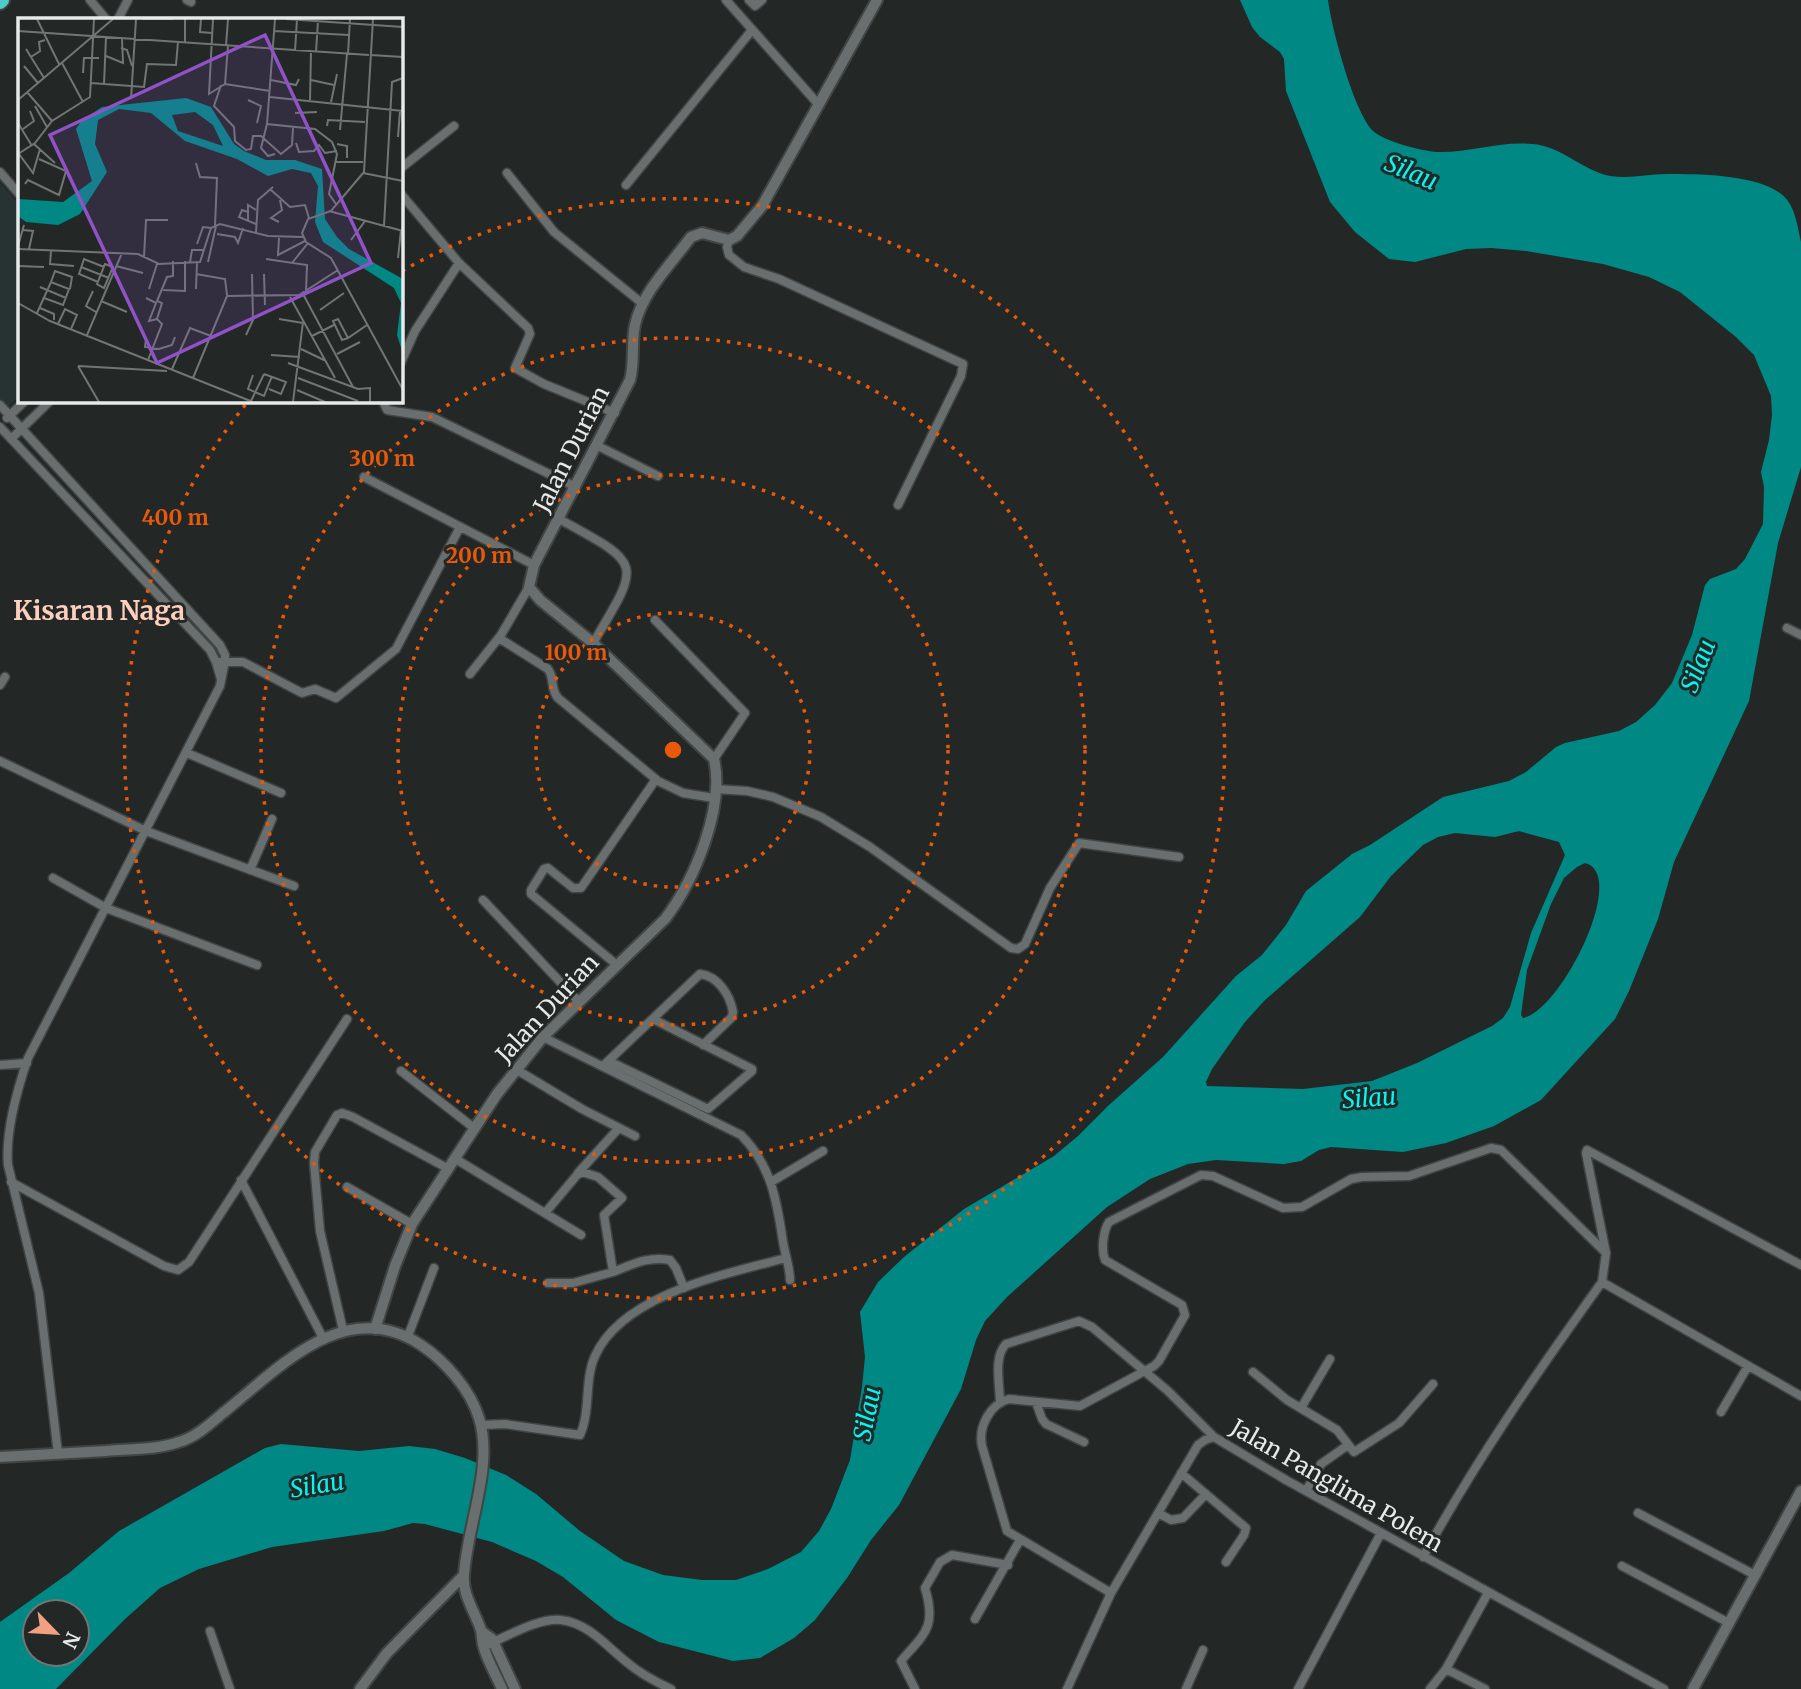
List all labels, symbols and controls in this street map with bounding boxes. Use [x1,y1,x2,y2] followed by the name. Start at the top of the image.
[18,18,402,402] inset map
[1380,147,1442,197] water label: Silau
[526,381,615,518] street label: Jalan Durian
[349,445,415,472] text: 300 m
[141,504,209,531] text: 400 m
[446,542,512,569] text: 200 m
[13,594,185,627] district label: Kisaran Naga
[1673,635,1723,697] water label: Silau
[545,639,607,666] text: 100 m
[661,738,685,762] centre of rings
[489,948,605,1069] street label: Jalan Durian
[1341,1081,1397,1115] water label: Silau
[846,1384,888,1444] water label: Silau
[1225,1412,1449,1558] street label: Jalan Panglima Polem
[288,1465,346,1505] water label: Silau
[21,1598,91,1668] north arrow
[57,1628,85,1652] text: N

